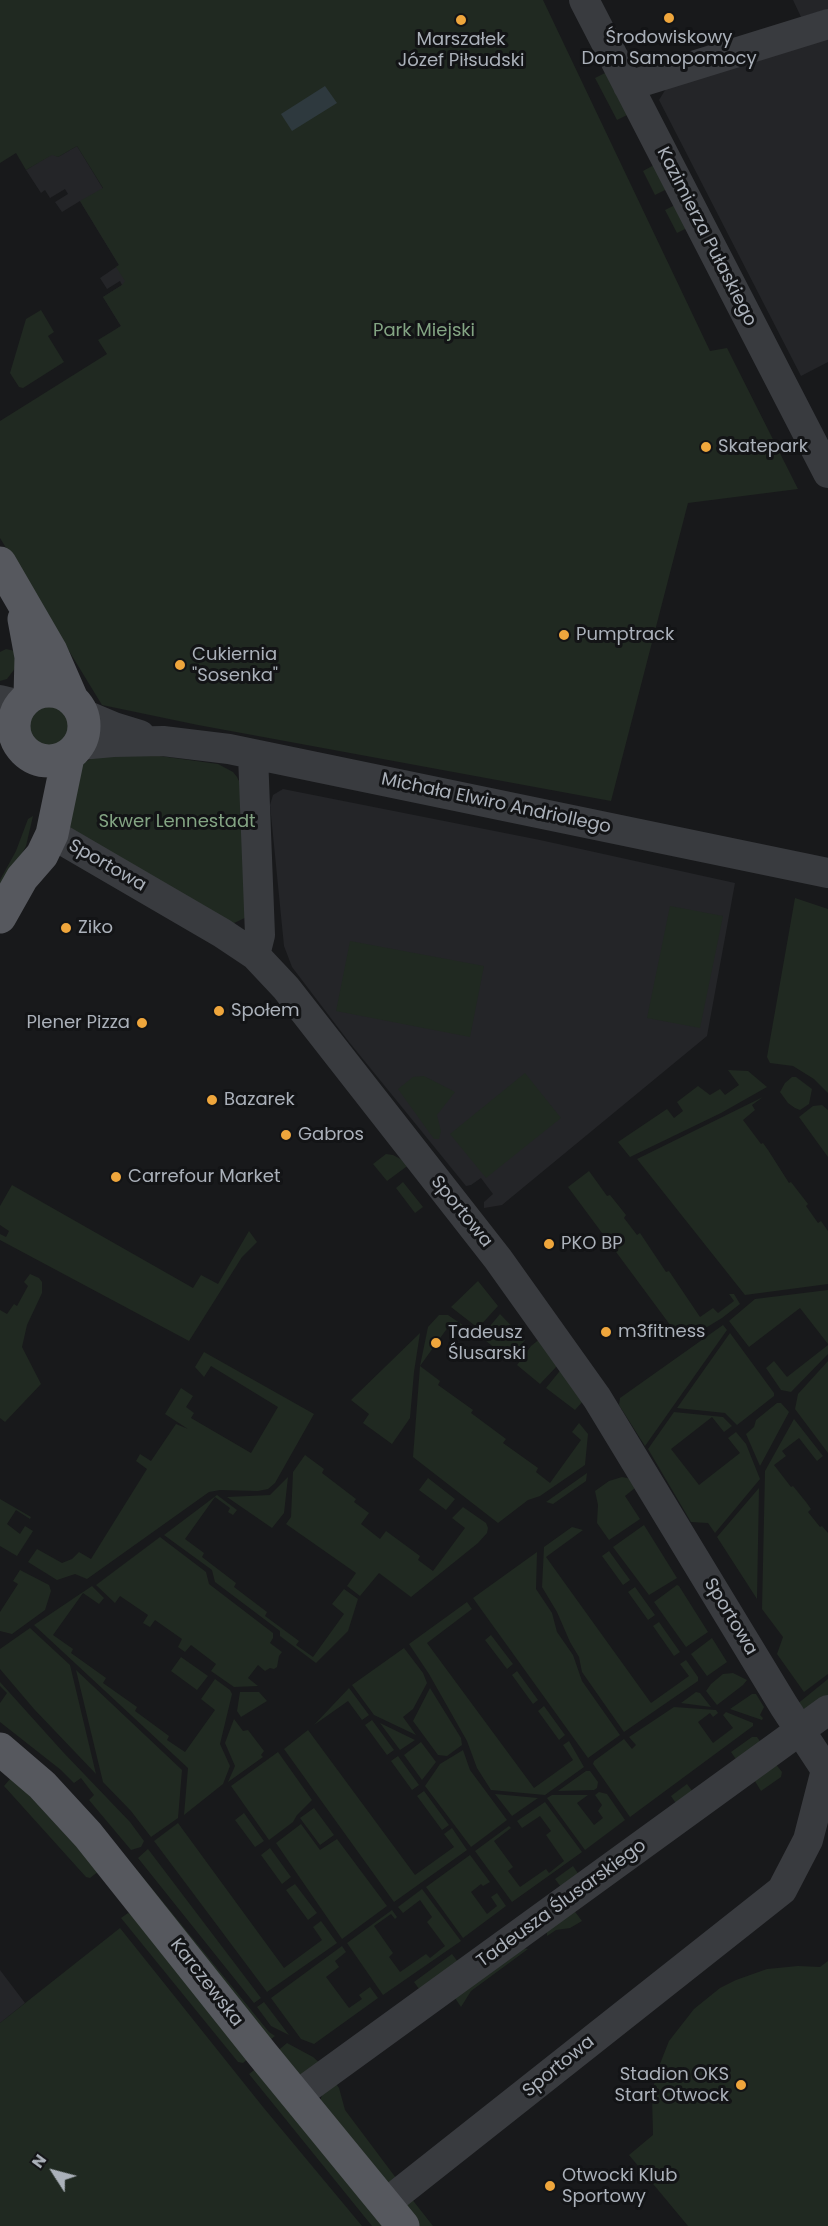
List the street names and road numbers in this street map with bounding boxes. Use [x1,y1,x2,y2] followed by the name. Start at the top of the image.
[651,144,761,330] street label: Kazimierza Pułaskiego
[379,769,613,839] street label: Michała Elwiro Andriollego
[64,835,150,897] street label: Sportowa
[426,1172,496,1252] street label: Sportowa
[699,1575,761,1659] street label: Sportowa
[473,1835,651,1973] street label: Tadeusza Ślusarskiego
[165,1935,247,2031] street label: Karczewska
[519,2032,599,2102] street label: Sportowa

